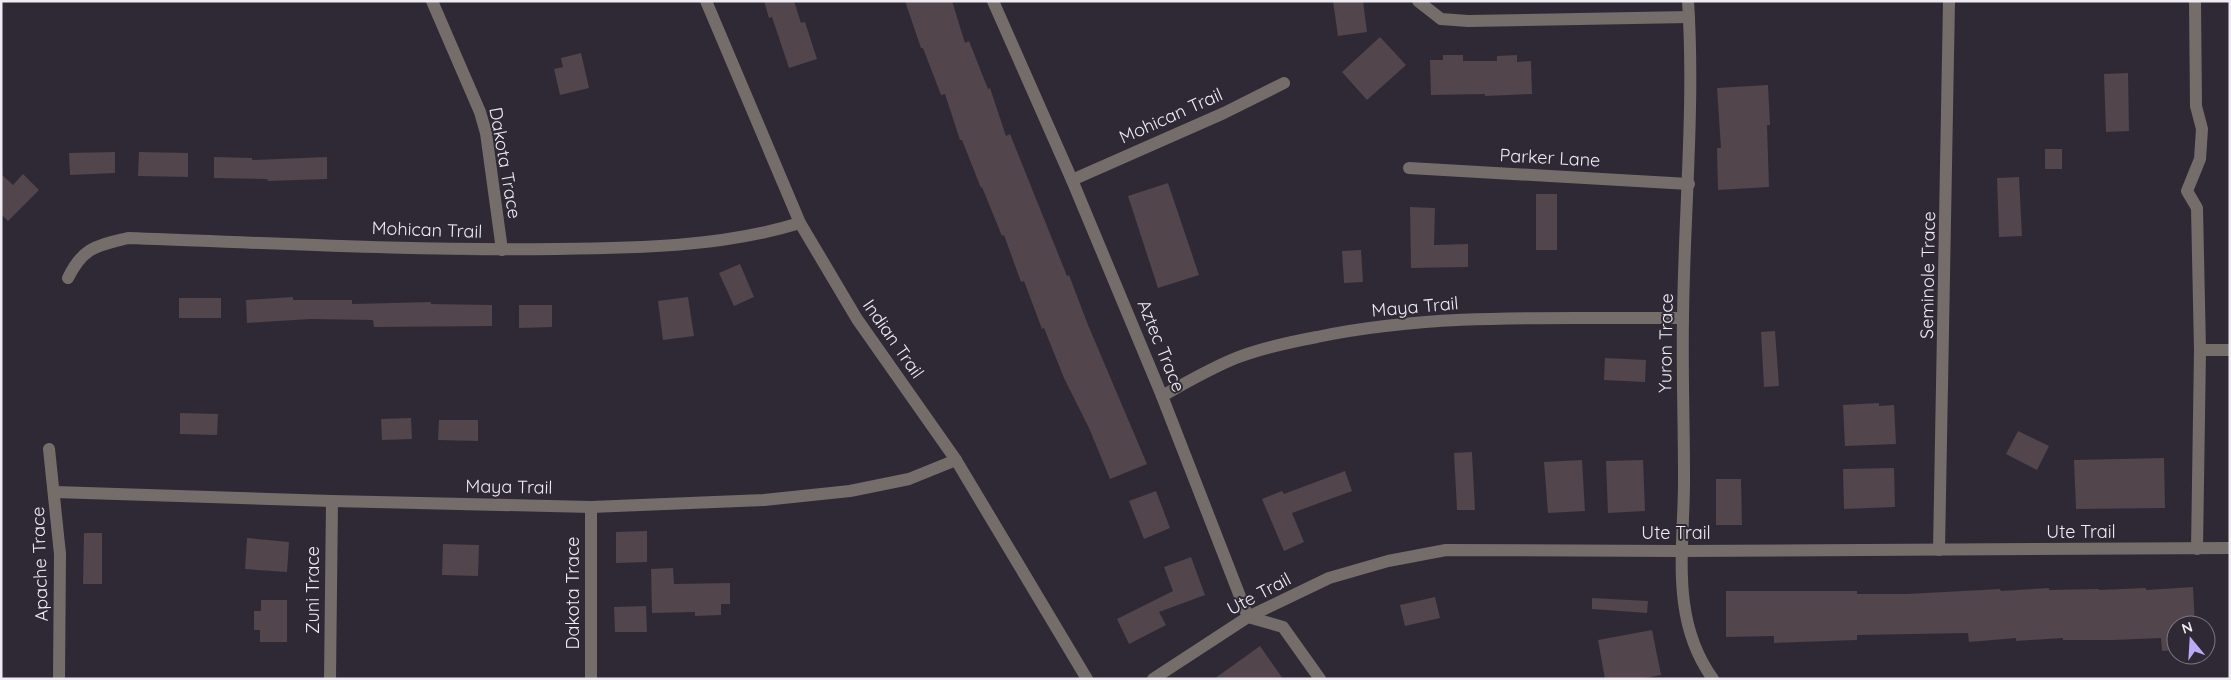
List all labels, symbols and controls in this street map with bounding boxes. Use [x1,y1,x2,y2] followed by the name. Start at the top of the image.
[1116,83,1226,149] street label: Mohican Trail
[484,105,527,220] street label: Dakota Trace
[1499,143,1601,172] street label: Parker Lane
[1915,211,1940,339] street label: Seminole Trace
[371,216,483,243] street label: Mohican Trail
[1370,291,1459,322] street label: Maya Trail
[1653,293,1678,393] street label: Yuron Trace
[858,295,929,383] street label: Indian Trail
[1133,296,1190,395] street label: Aztec Trace
[465,474,553,499] street label: Maya Trail
[26,506,53,622] street label: Apache Trace
[2046,520,2116,543] street label: Ute Trail
[1641,521,1711,544] street label: Ute Trail
[561,537,584,649] street label: Dakota Trace
[301,546,324,634] street label: Zuni Trace
[1223,567,1295,620] street label: Ute Trail
[2166,615,2216,665] north arrow
[2179,617,2195,638] text: N

